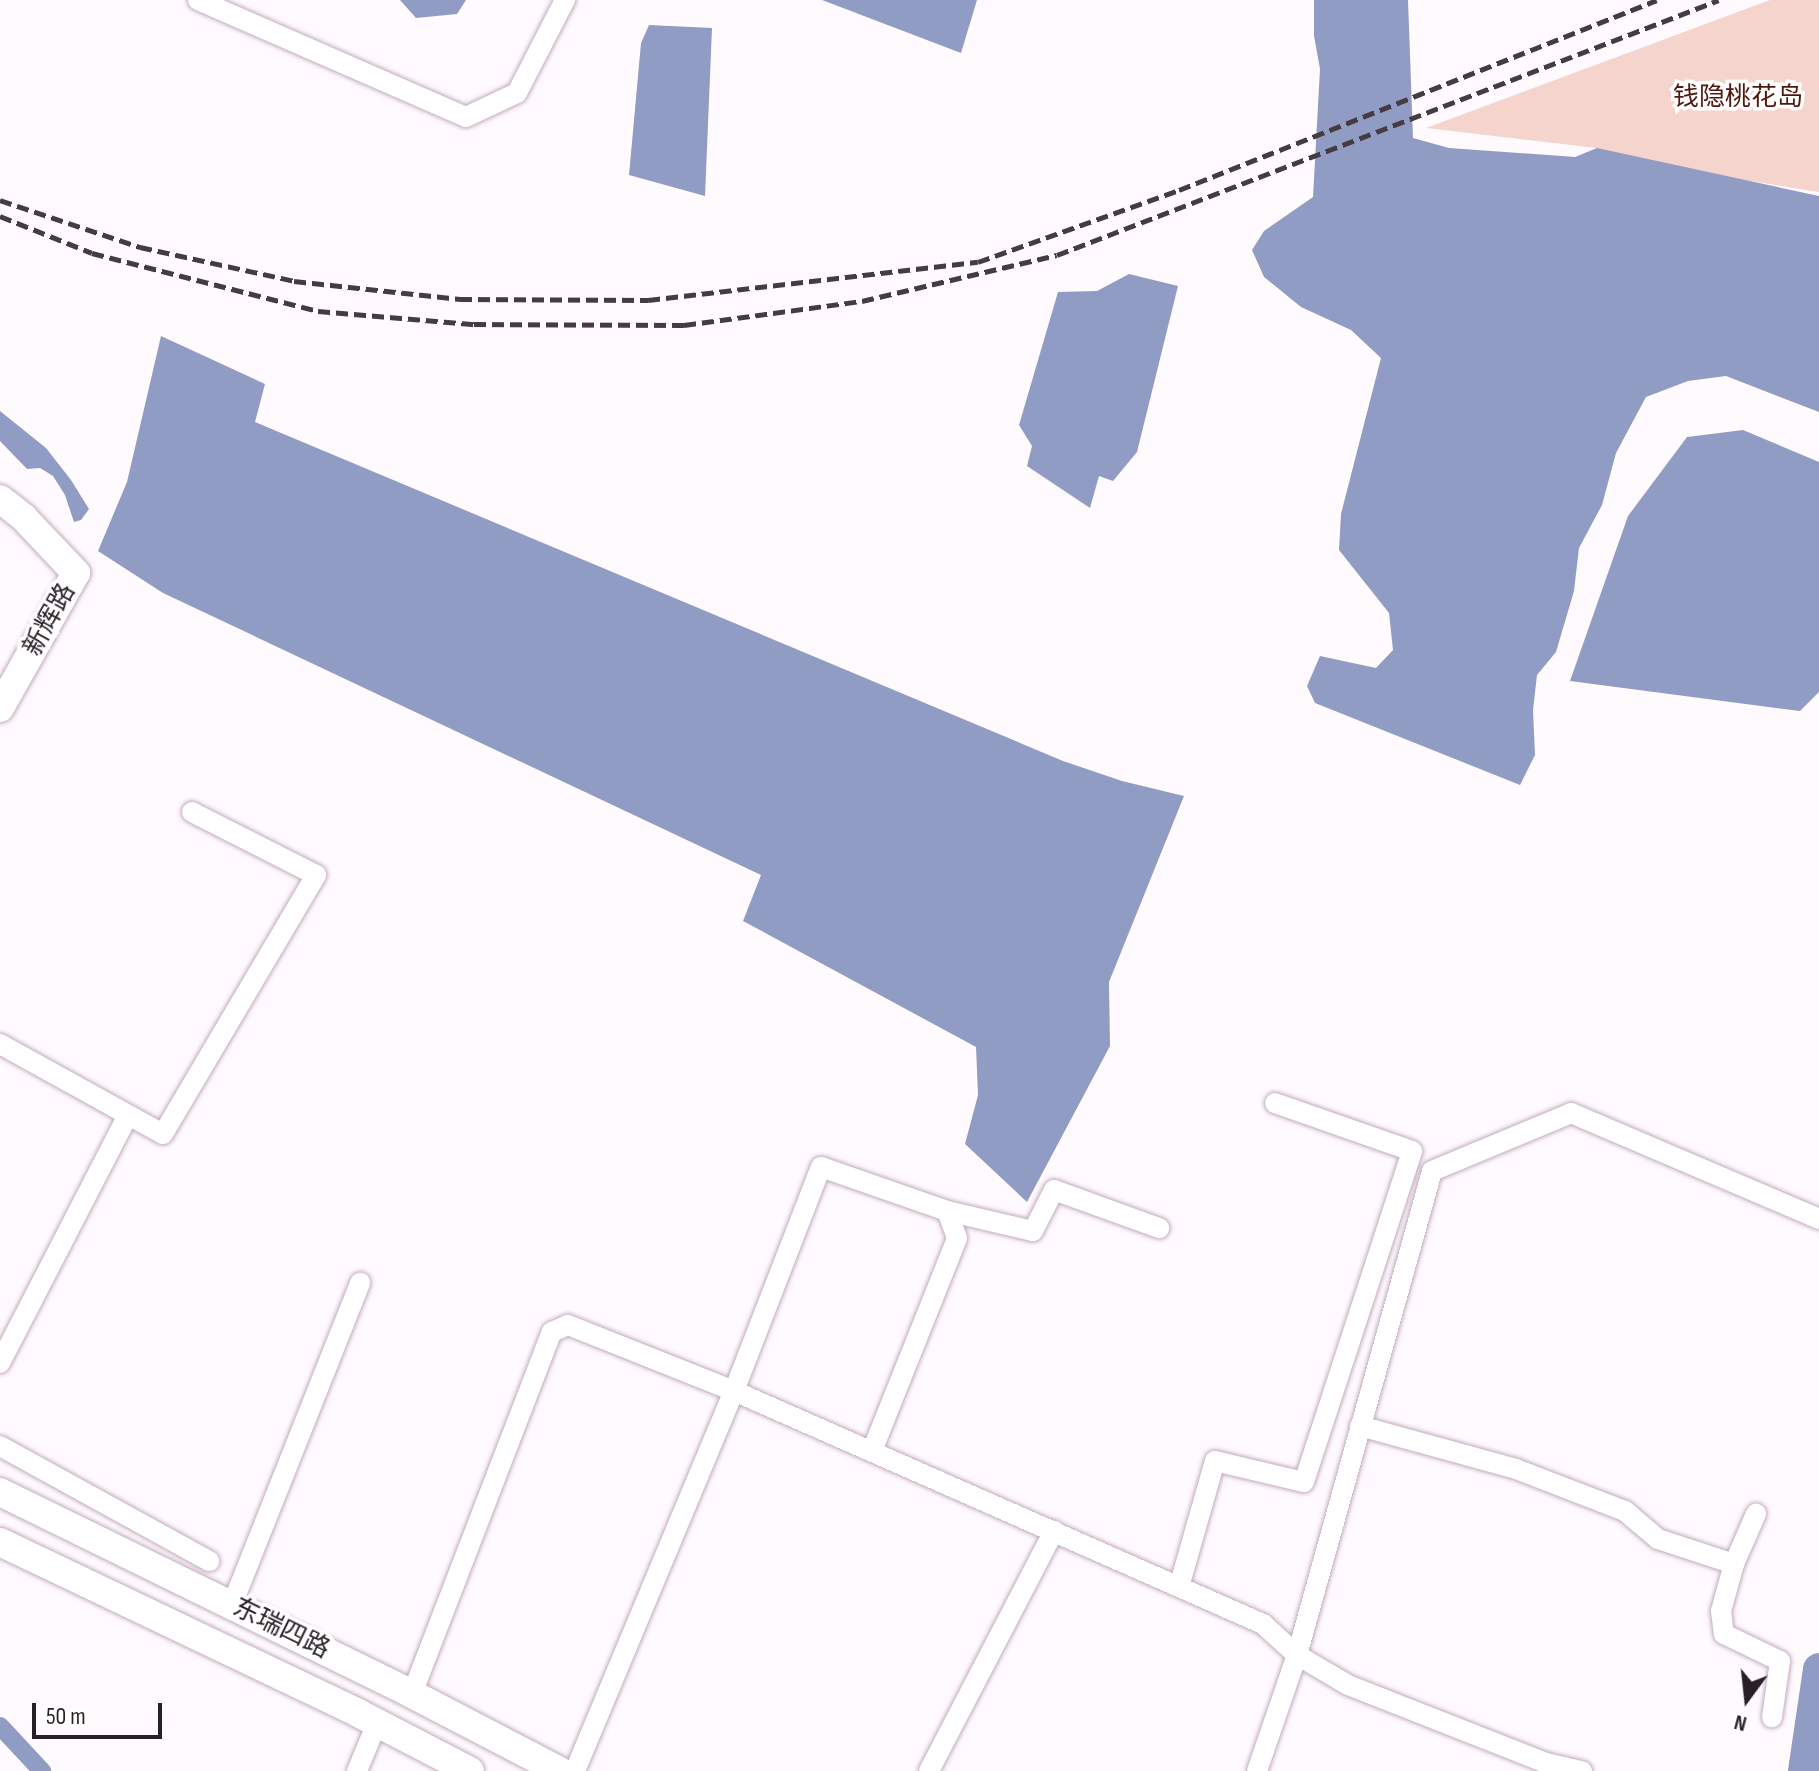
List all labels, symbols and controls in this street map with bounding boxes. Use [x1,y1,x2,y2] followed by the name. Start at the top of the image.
[1673,82,1803,114] park label: 钱隐桃花岛
[17,578,83,662] street label: 新辉路
[227,1592,335,1666] street label: 东瑞四路
[1707,1659,1787,1739] north arrow
[36,1687,166,1737] scale bar
[46,1702,86,1731] text: 50 m
[1731,1708,1750,1737] text: N

